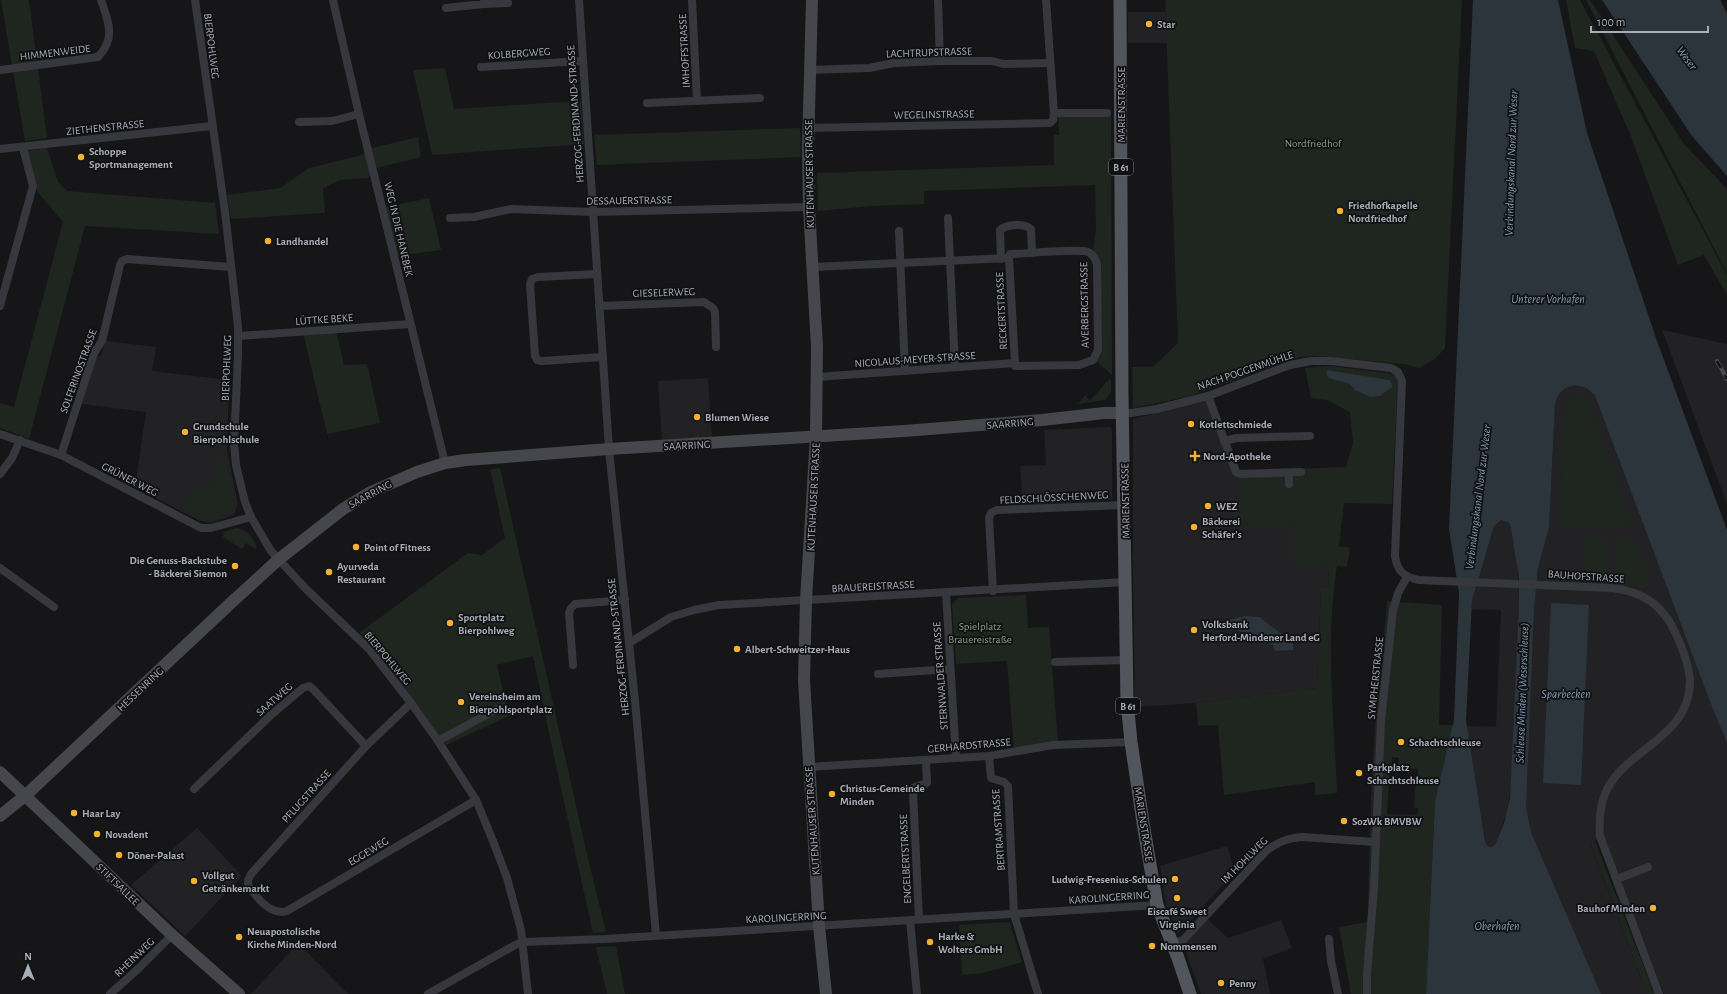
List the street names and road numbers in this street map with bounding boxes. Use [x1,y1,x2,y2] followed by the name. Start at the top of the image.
[202,13,221,80] street label: BIERPOHLWEG
[677,13,692,88] street label: IMHOFFSTRASSE
[19,43,92,62] street label: HIMMENWEIDE
[565,44,586,183] street label: HERZOG-FERDINAND-STRASSE
[886,45,973,60] street label: LACHTRUPSTRASSE
[487,46,551,61] street label: KOLBERGWEG
[1116,67,1127,143] street label: MARIENSTRASSE
[894,108,975,121] street label: WEGELINSTRASSE
[66,118,145,137] street label: ZIETHENSTRASSE
[803,119,816,228] street label: KUTENHAUSER STRASSE
[1109,159,1133,175] road number: B 61
[382,181,415,278] street label: WEG IN DIE HANEBEK
[586,194,673,207] street label: DESSAUERSTRASSE
[1078,261,1091,348] street label: AVERBERGSTRASSE
[994,271,1009,350] street label: RECKERTSTRASSE
[633,286,696,299] street label: GIESELERWEG
[295,312,354,327] street label: LÜTTKE BEKE
[58,327,99,415] street label: SOLFERINOSTRASSE
[220,335,233,401] street label: BIERPOHLWEG
[1196,349,1295,392] street label: NACH POGGENMÜHLE
[854,350,977,369] street label: NICOLAUS-MEYER-STRASSE
[986,416,1034,431] street label: SAARRING
[663,439,711,452] street label: SAARRING
[805,442,822,552] street label: KUTENHAUSER STRASSE
[100,461,160,498] street label: GRÜNER WEG
[1119,462,1132,539] street label: MARIENSTRASSE
[347,479,394,510] street label: SAARRING
[999,489,1109,506] street label: FELDSCHLÖSSCHENWEG
[1547,568,1625,585] street label: BAUHOFSTRASSE
[606,577,631,716] street label: HERZOG-FERDINAND-STRASSE
[831,579,916,594] street label: BRAUEREISTRASSE
[931,621,950,730] street label: STERNWALDER STRASSE
[362,629,413,687] street label: BIERPOHLWEG
[1366,636,1385,720] street label: SYMPHERSTRASSE
[115,665,166,714] street label: HESSENRING
[254,681,295,718] street label: SAATWEG
[1116,698,1140,714] road number: B 61
[927,736,1012,755] street label: GERHARDSTRASSE
[803,766,822,876] street label: KUTENHAUSER STRASSE
[280,767,333,825] street label: PFLUGSTRASSE
[1132,786,1155,863] street label: MARIENSTRASSE
[990,788,1007,871] street label: BERTRAMSTRASSE
[898,813,913,904] street label: ENGELBERTSTRASSE
[346,835,390,868] street label: EGGEWEG
[1219,835,1270,886] street label: IM HOHLWEG
[94,861,142,908] street label: STIFTSALLEE
[1068,889,1150,906] street label: KAROLINGERRING
[745,910,827,925] street label: KAROLINGERRING
[112,936,156,979] street label: RHEINWEG

